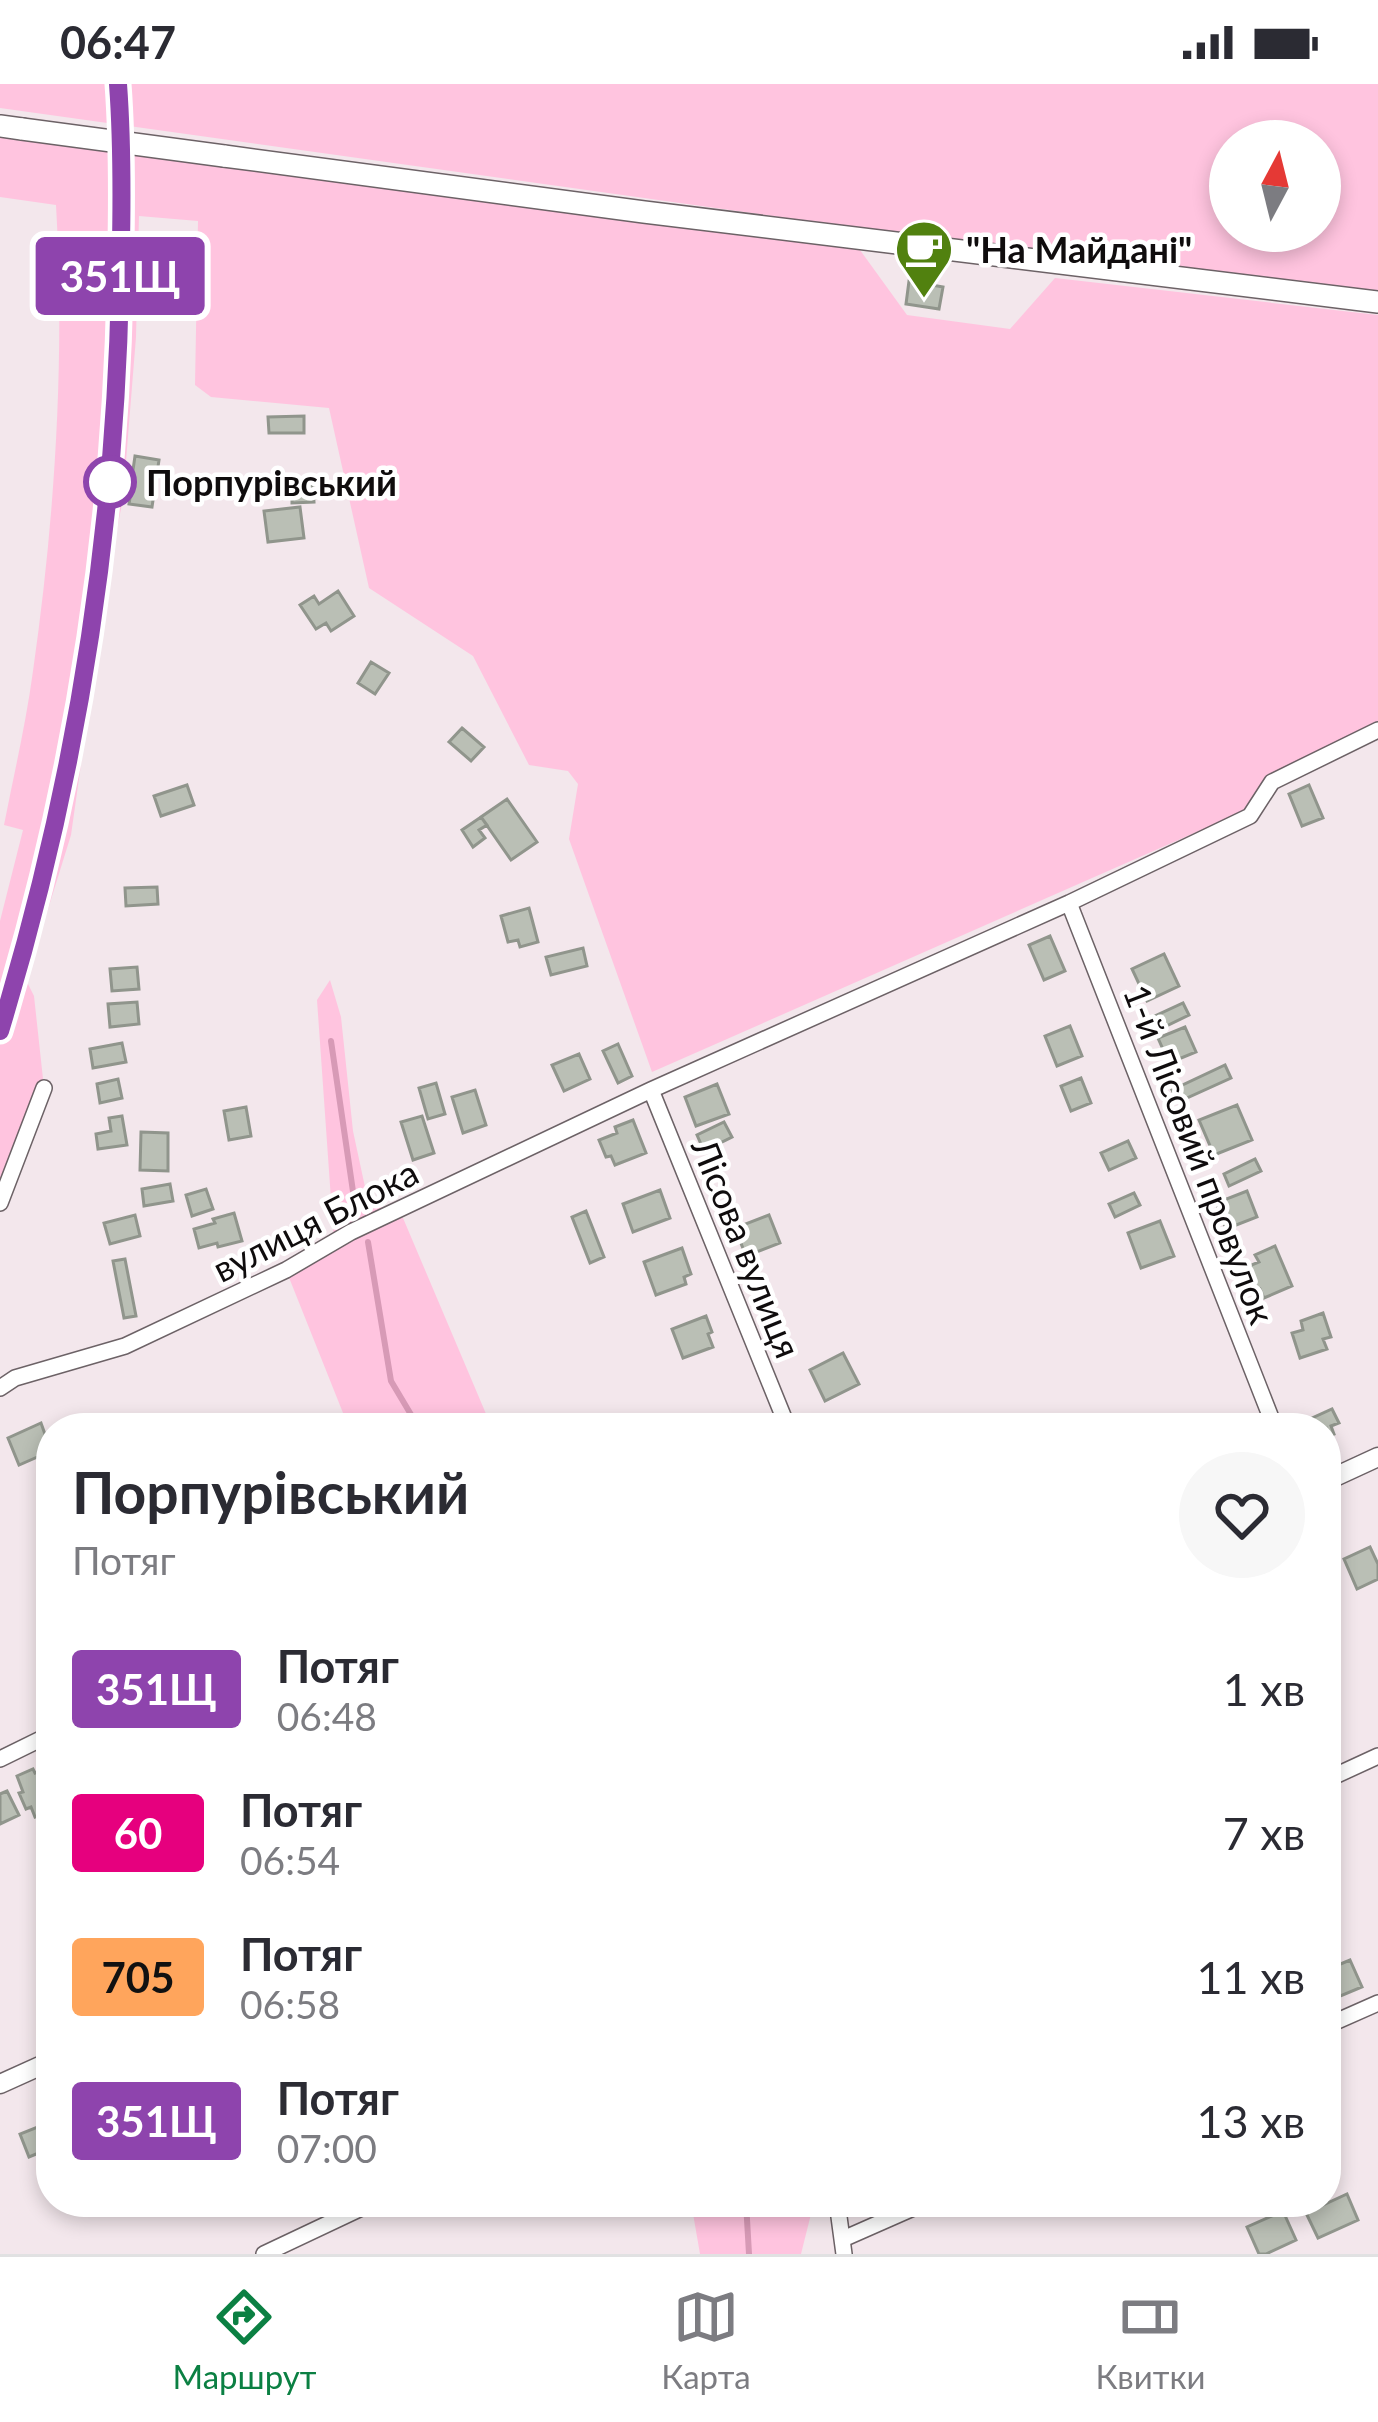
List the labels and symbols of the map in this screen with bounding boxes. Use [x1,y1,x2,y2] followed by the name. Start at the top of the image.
[1209,120,1341,252] north arrow
[893,218,955,300] cafe icon: "На Майдані"
[966,227,1192,271] place label: "На Майдані"
[36,237,204,315] line badge: 351Щ
[85,457,135,507] marker: Порпурівський
[146,460,397,504] place label: Порпурівський
[1115,978,1285,1330] street label: 1-й Лісовий провулок
[683,1131,811,1364] street label: Лісова вулиця
[205,1149,425,1291] street label: вулиця Блока

